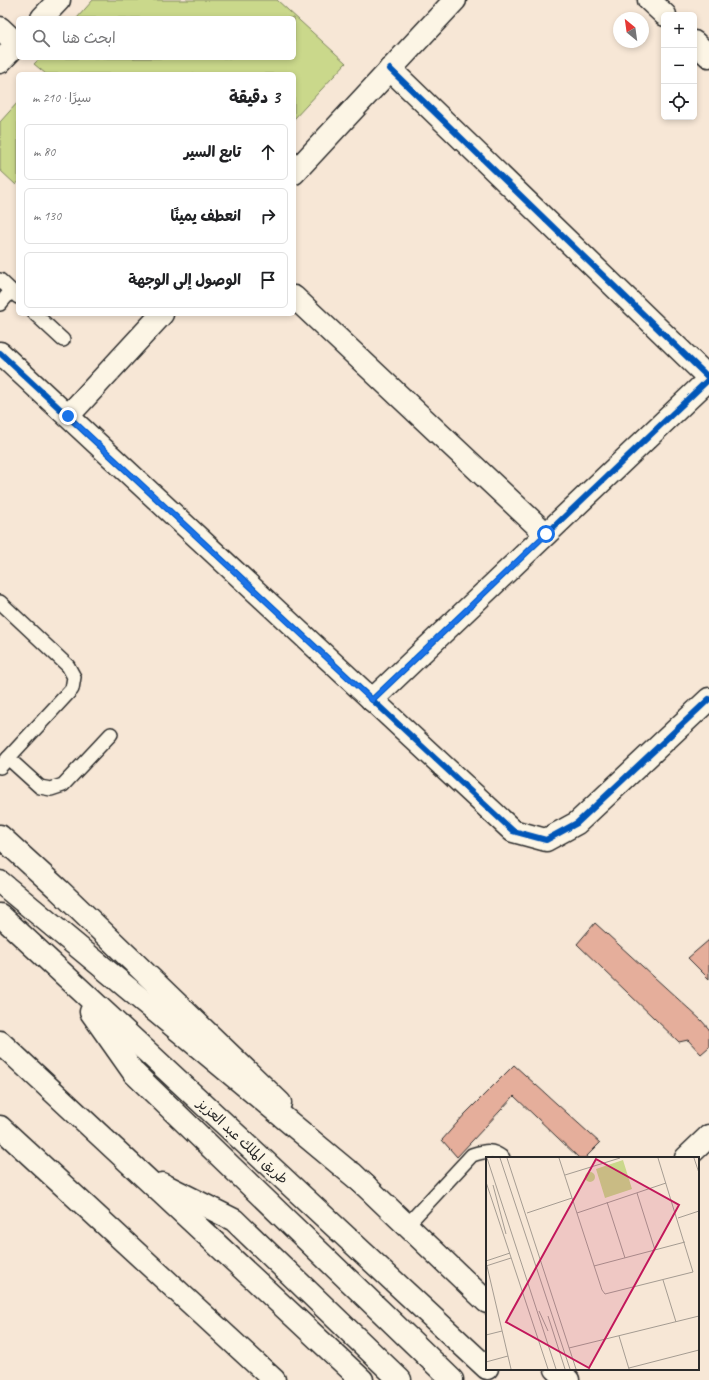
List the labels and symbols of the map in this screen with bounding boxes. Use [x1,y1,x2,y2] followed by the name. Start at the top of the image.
[613,12,649,48] north arrow
[59,407,77,425] route end
[537,525,555,543] route start
[193,1094,292,1188] street label: طريق الملك عبد العزيز
[486,1157,699,1370] inset map

